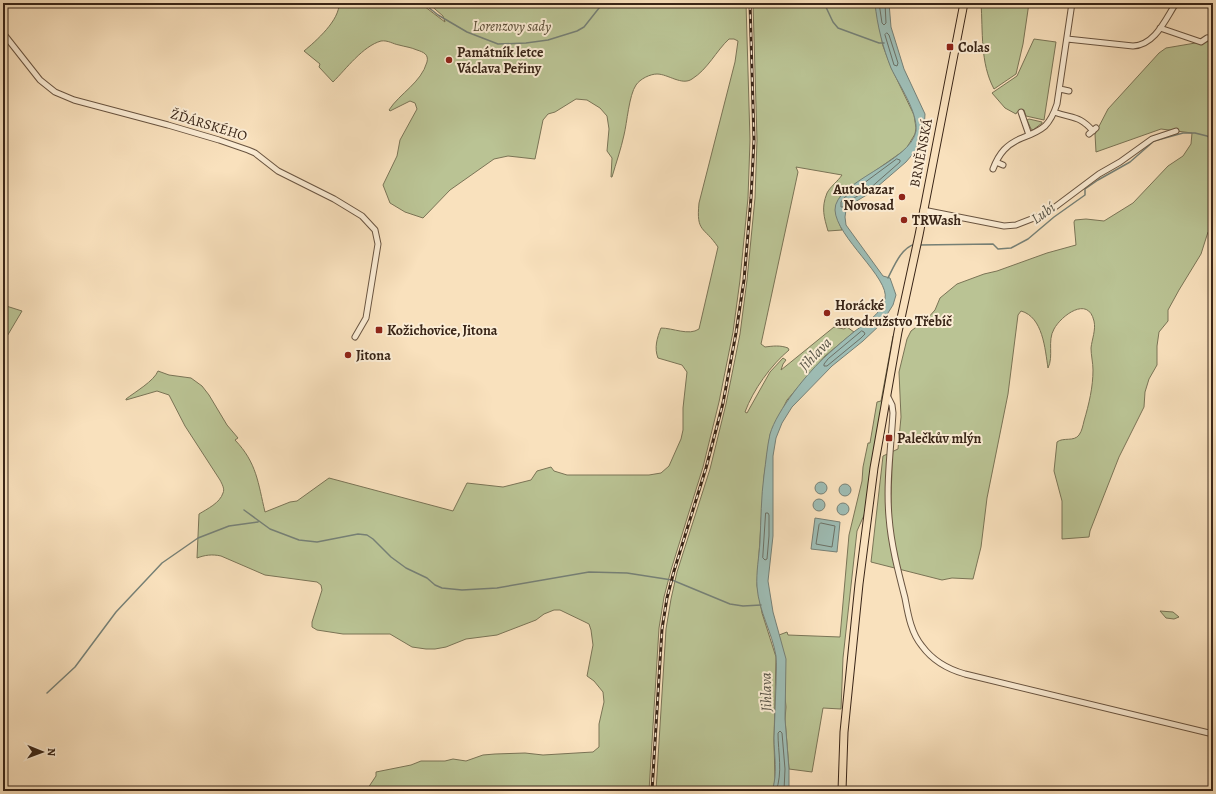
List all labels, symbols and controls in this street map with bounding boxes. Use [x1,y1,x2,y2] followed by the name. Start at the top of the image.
[473,17,551,36] park label: Lorenzovy sady
[958,38,990,57] place label: Colas
[945,42,955,52] marker: Colas
[456,43,544,78] place label: Památník letce Václava Peřiny
[444,55,454,65] marker: Památník letce Václava Peřiny
[168,104,250,146] street label: ŽĎÁRSKÉHO
[905,116,937,189] street label: BRNĚNSKÁ
[832,180,894,215] place label: Autobazar Novosad
[897,192,907,202] marker: Autobazar Novosad
[1027,197,1060,229] water label: Lubí
[912,211,961,230] place label: TRWash
[899,215,909,225] marker: TRWash
[835,296,952,331] place label: Horácké autodružstvo Třebíč
[822,308,832,318] marker: Horácké autodružstvo Třebíč
[387,321,498,340] place label: Kožichovice, Jitona
[374,325,384,335] marker: Kožichovice, Jitona
[793,333,836,376] water label: Jihlava
[356,346,391,365] place label: Jitona
[343,350,353,360] marker: Jitona
[897,429,981,448] place label: Palečkův mlýn
[884,433,894,443] marker: Palečkův mlýn
[756,672,776,713] water label: Jihlava
[22,732,62,772] north arrow
[44,748,59,756] text: N

